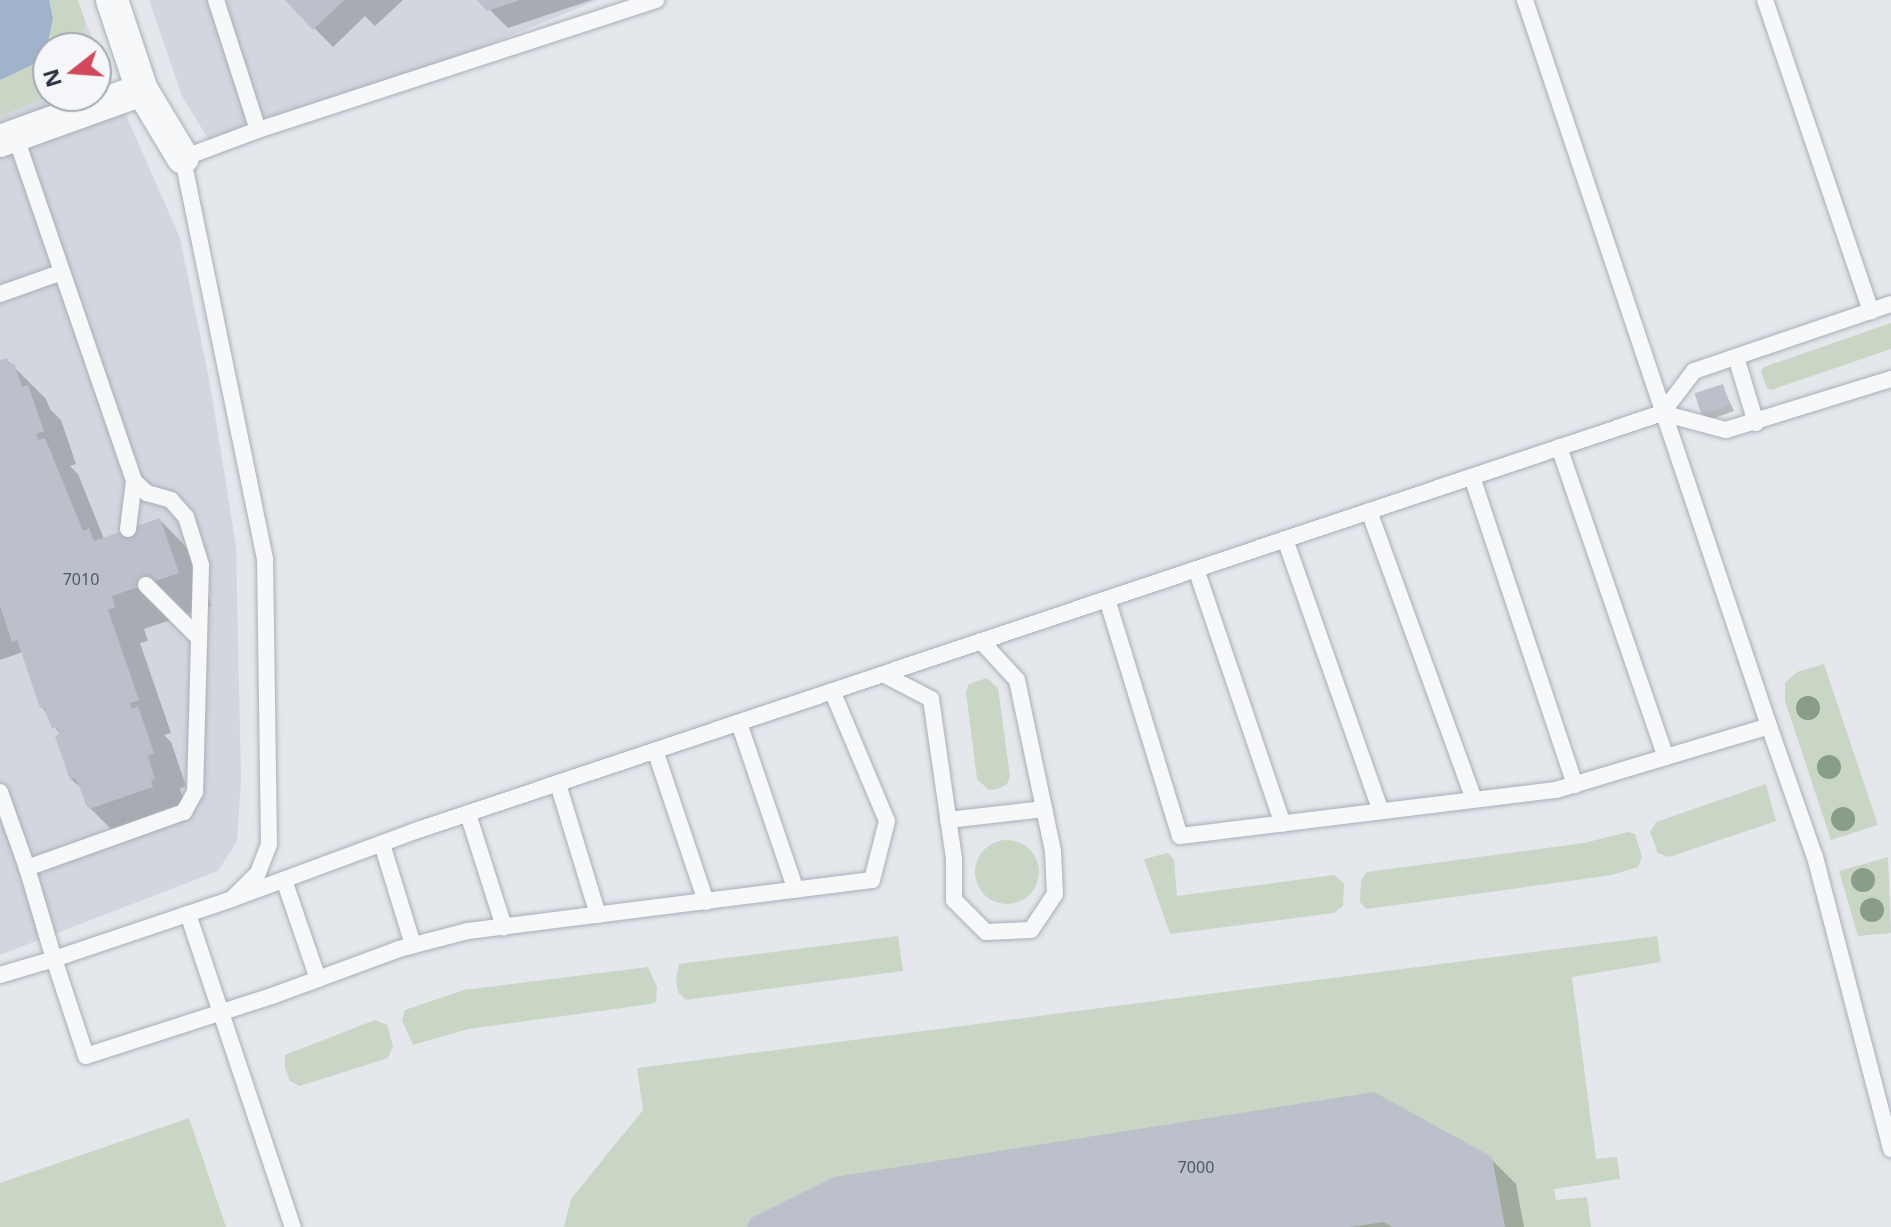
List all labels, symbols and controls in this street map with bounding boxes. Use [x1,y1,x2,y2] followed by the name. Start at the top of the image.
[32,32,112,112] north arrow
[34,65,68,91] text: N
[63,569,99,589] house number: 7010
[1178,1157,1214,1177] house number: 7000

